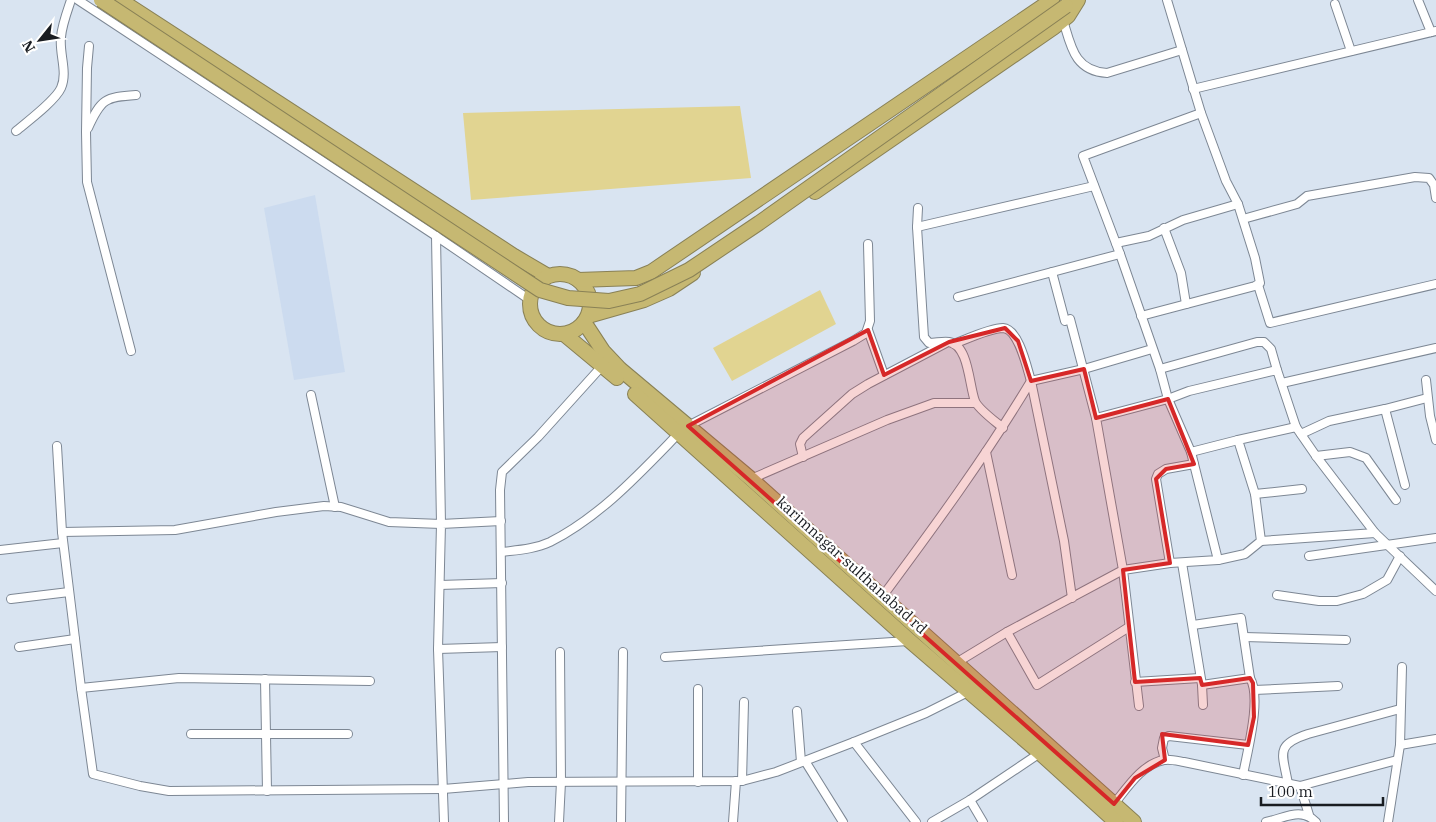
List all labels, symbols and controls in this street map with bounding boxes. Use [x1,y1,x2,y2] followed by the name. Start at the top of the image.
[15,15,65,65] north arrow
[18,37,39,56] text: N
[773,492,931,638] street label: karimnagar-sulthanabad rd
[1261,774,1384,806] scale bar
[1268,782,1313,801] text: 100 m

